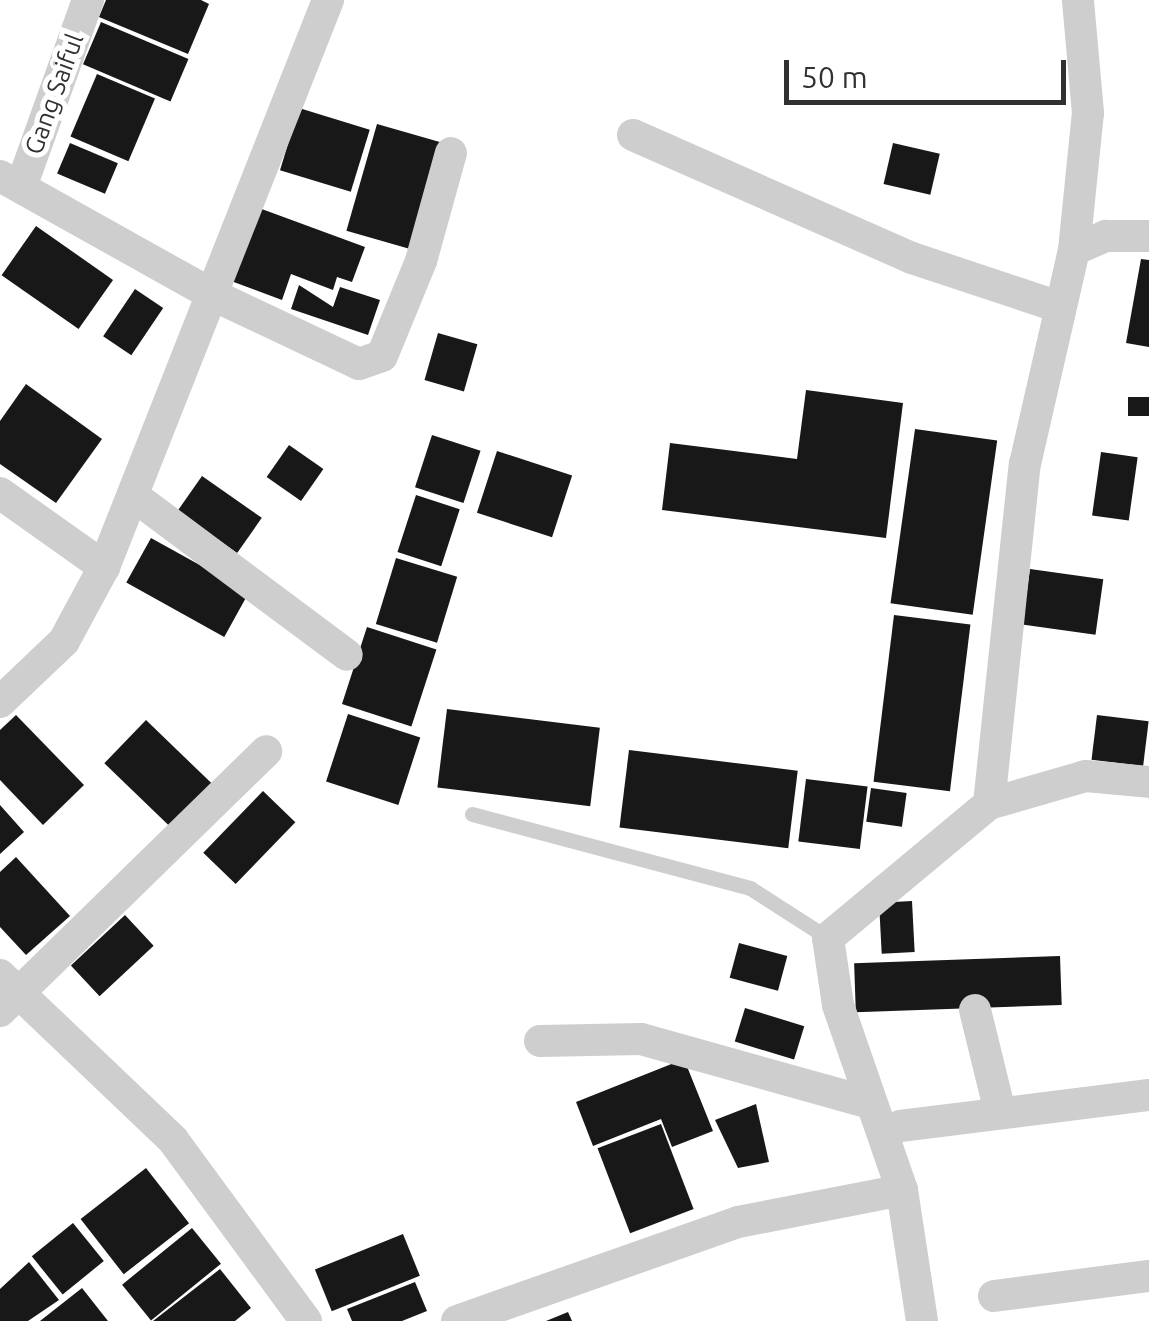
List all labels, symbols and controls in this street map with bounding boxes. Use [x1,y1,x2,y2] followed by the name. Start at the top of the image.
[18,30,90,158] street label: Gang Saiful
[789,40,1072,102] scale bar
[801,60,868,94] text: 50 m

